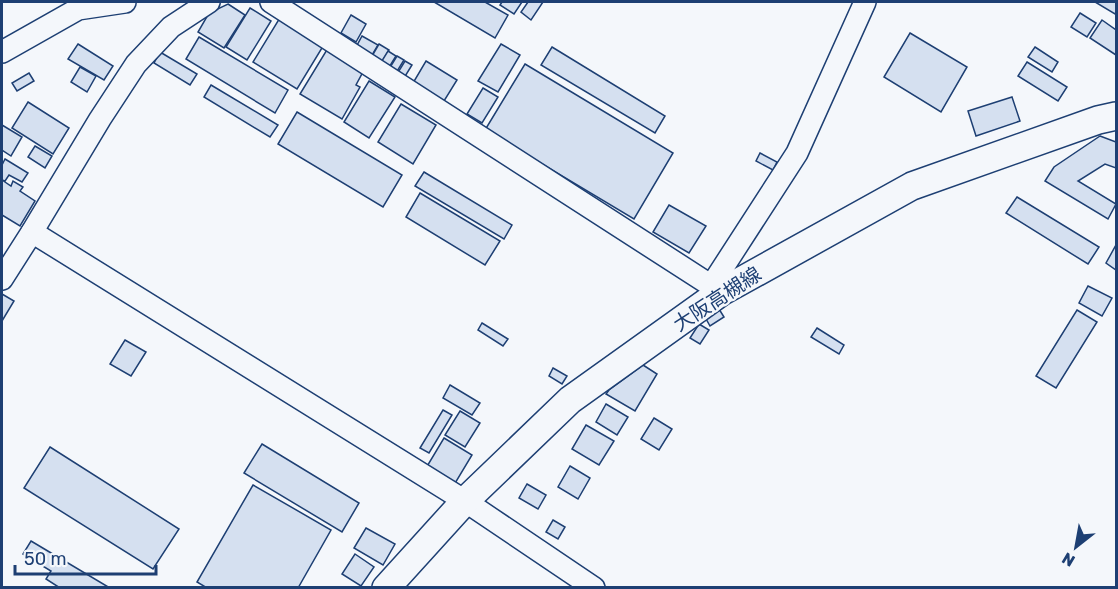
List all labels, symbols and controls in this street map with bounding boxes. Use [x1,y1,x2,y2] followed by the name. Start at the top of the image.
[669,262,765,336] street label: 大阪高槻線
[1046,517,1106,577] north arrow
[15,538,156,576] scale bar
[24,548,67,570] text: 50 m
[1059,548,1078,571] text: N

